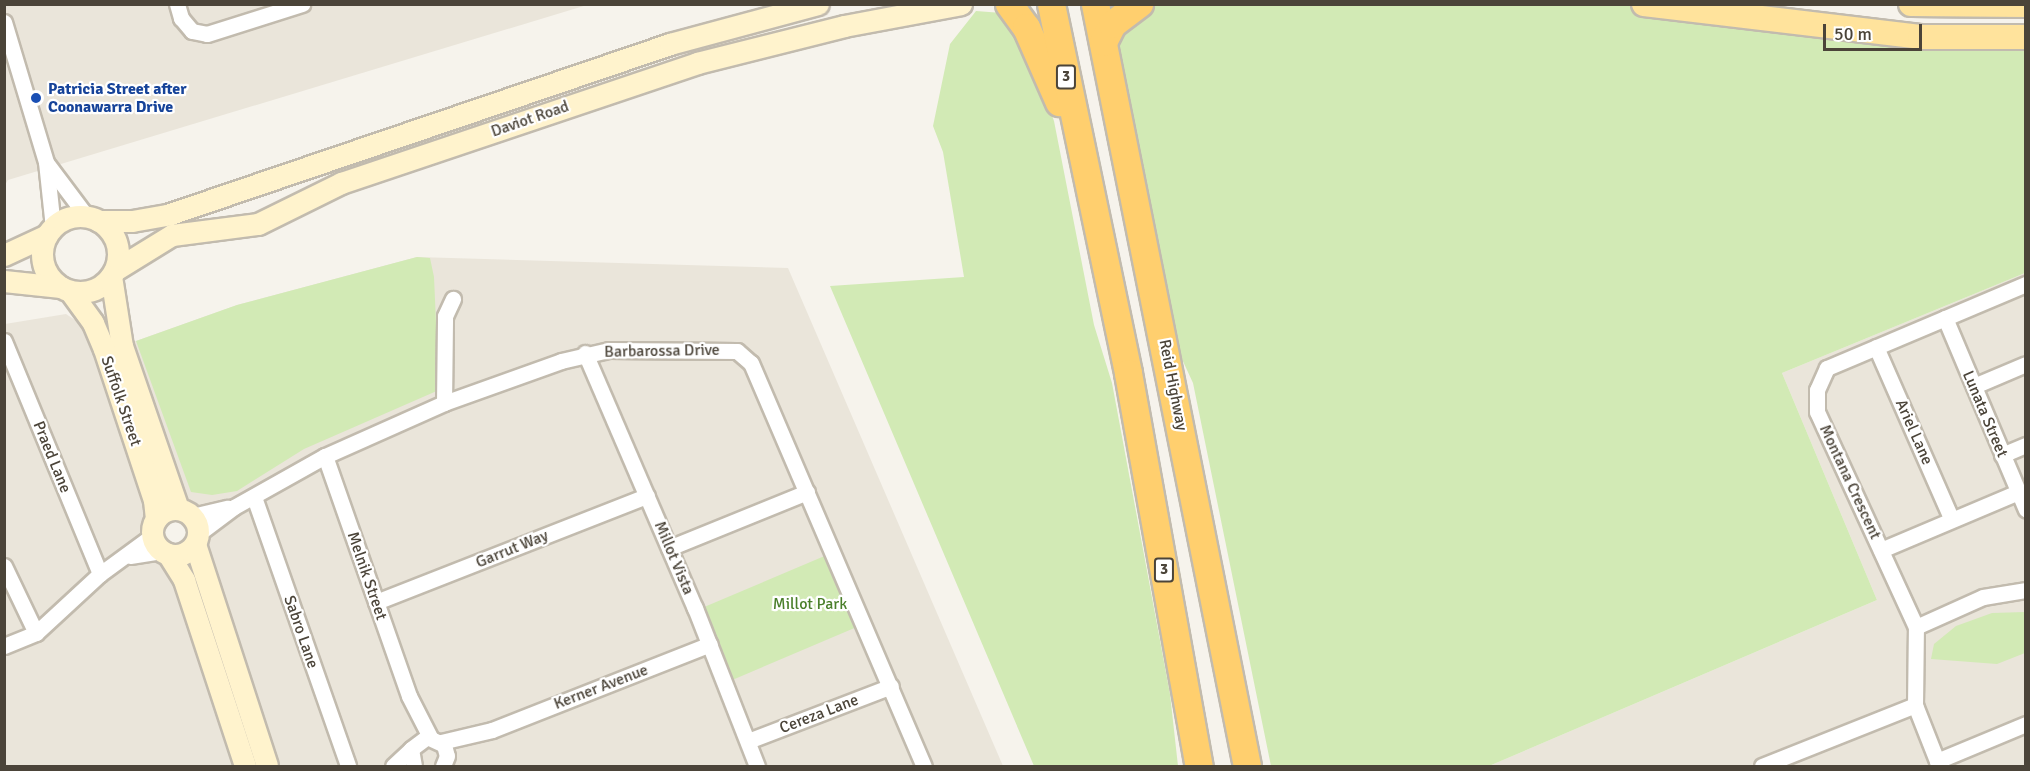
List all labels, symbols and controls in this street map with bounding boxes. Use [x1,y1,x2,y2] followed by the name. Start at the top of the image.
[1826,12,1925,50] scale bar
[1834,23,1872,45] text: 50 m
[1056,65,1076,89] road number: 3
[48,79,187,117] place label: Patricia Street after Coonawarra Drive
[29,91,43,105] marker: Patricia Street after Coonawarra Drive
[489,97,571,141] street label: Daviot Road
[1155,338,1191,432] street label: Reid Highway
[604,340,720,362] street label: Barbarossa Drive
[97,353,145,449] street label: Suffolk Street
[1958,368,2012,460] street label: Lunata Street
[1891,396,1937,468] street label: Ariel Lane
[29,418,75,496] street label: Praed Lane
[1815,422,1885,542] street label: Montana Crescent
[650,518,698,598] street label: Millot Vista
[473,526,551,572] street label: Garrut Way
[343,529,391,623] street label: Melnik Street
[1154,558,1174,582] road number: 3
[280,593,322,671] street label: Sabro Lane
[773,594,847,614] park label: Millot Park
[551,660,651,714] street label: Kerner Avenue
[777,690,861,738] street label: Cereza Lane

